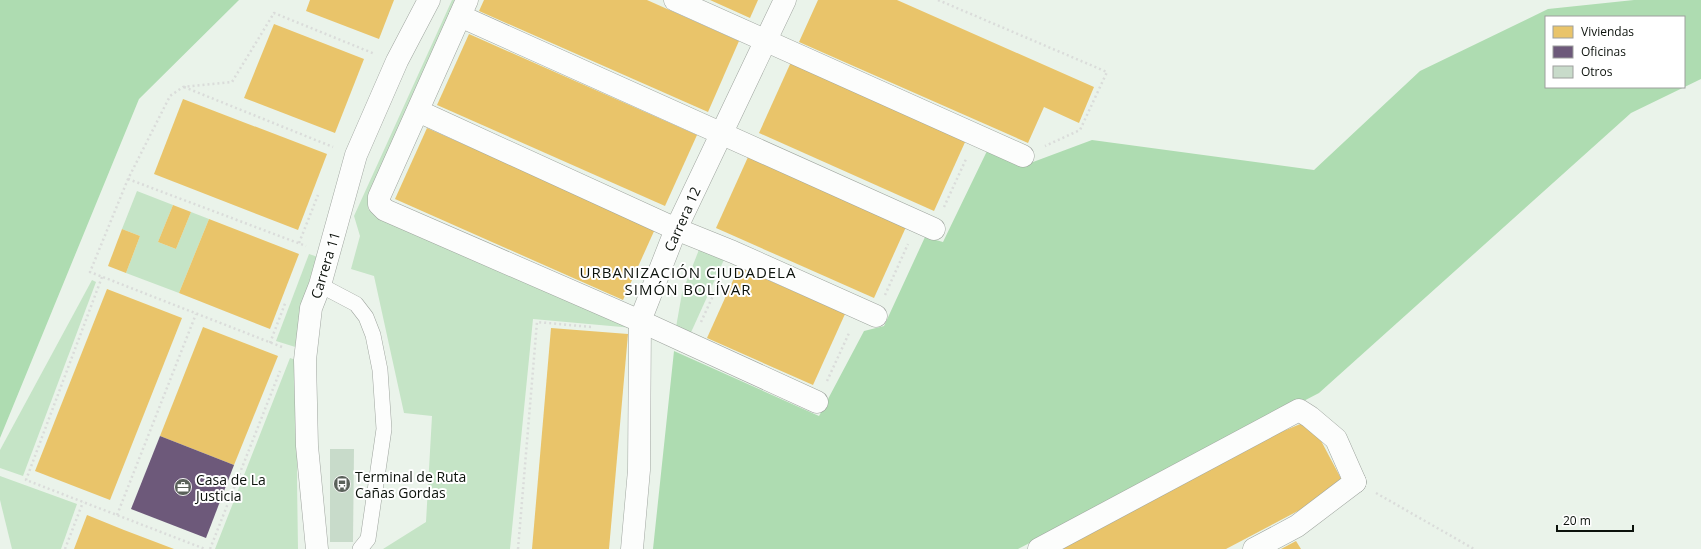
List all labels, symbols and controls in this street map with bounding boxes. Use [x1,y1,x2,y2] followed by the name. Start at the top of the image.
[1545,16,1685,88] legend
[1581,23,1634,40] text: Viviendas
[1581,43,1626,60] text: Oficinas
[1581,63,1613,80] text: Otros
[659,184,705,254] street label: Carrera 12
[306,229,344,301] street label: Carrera 11
[580,262,796,299] district label: URBANIZACIÓN CIUDADELA SIMÓN BOLÍVAR
[355,467,466,502] place label: Terminal de Ruta Cañas Gordas
[194,470,266,505] place label: Casa de La Justicia
[332,474,352,494] bus stop icon: Terminal de Ruta Cañas Gordas
[173,477,193,497] office icon: Casa de La Justicia
[1557,507,1633,533] scale bar
[1563,512,1591,529] text: 20 m

